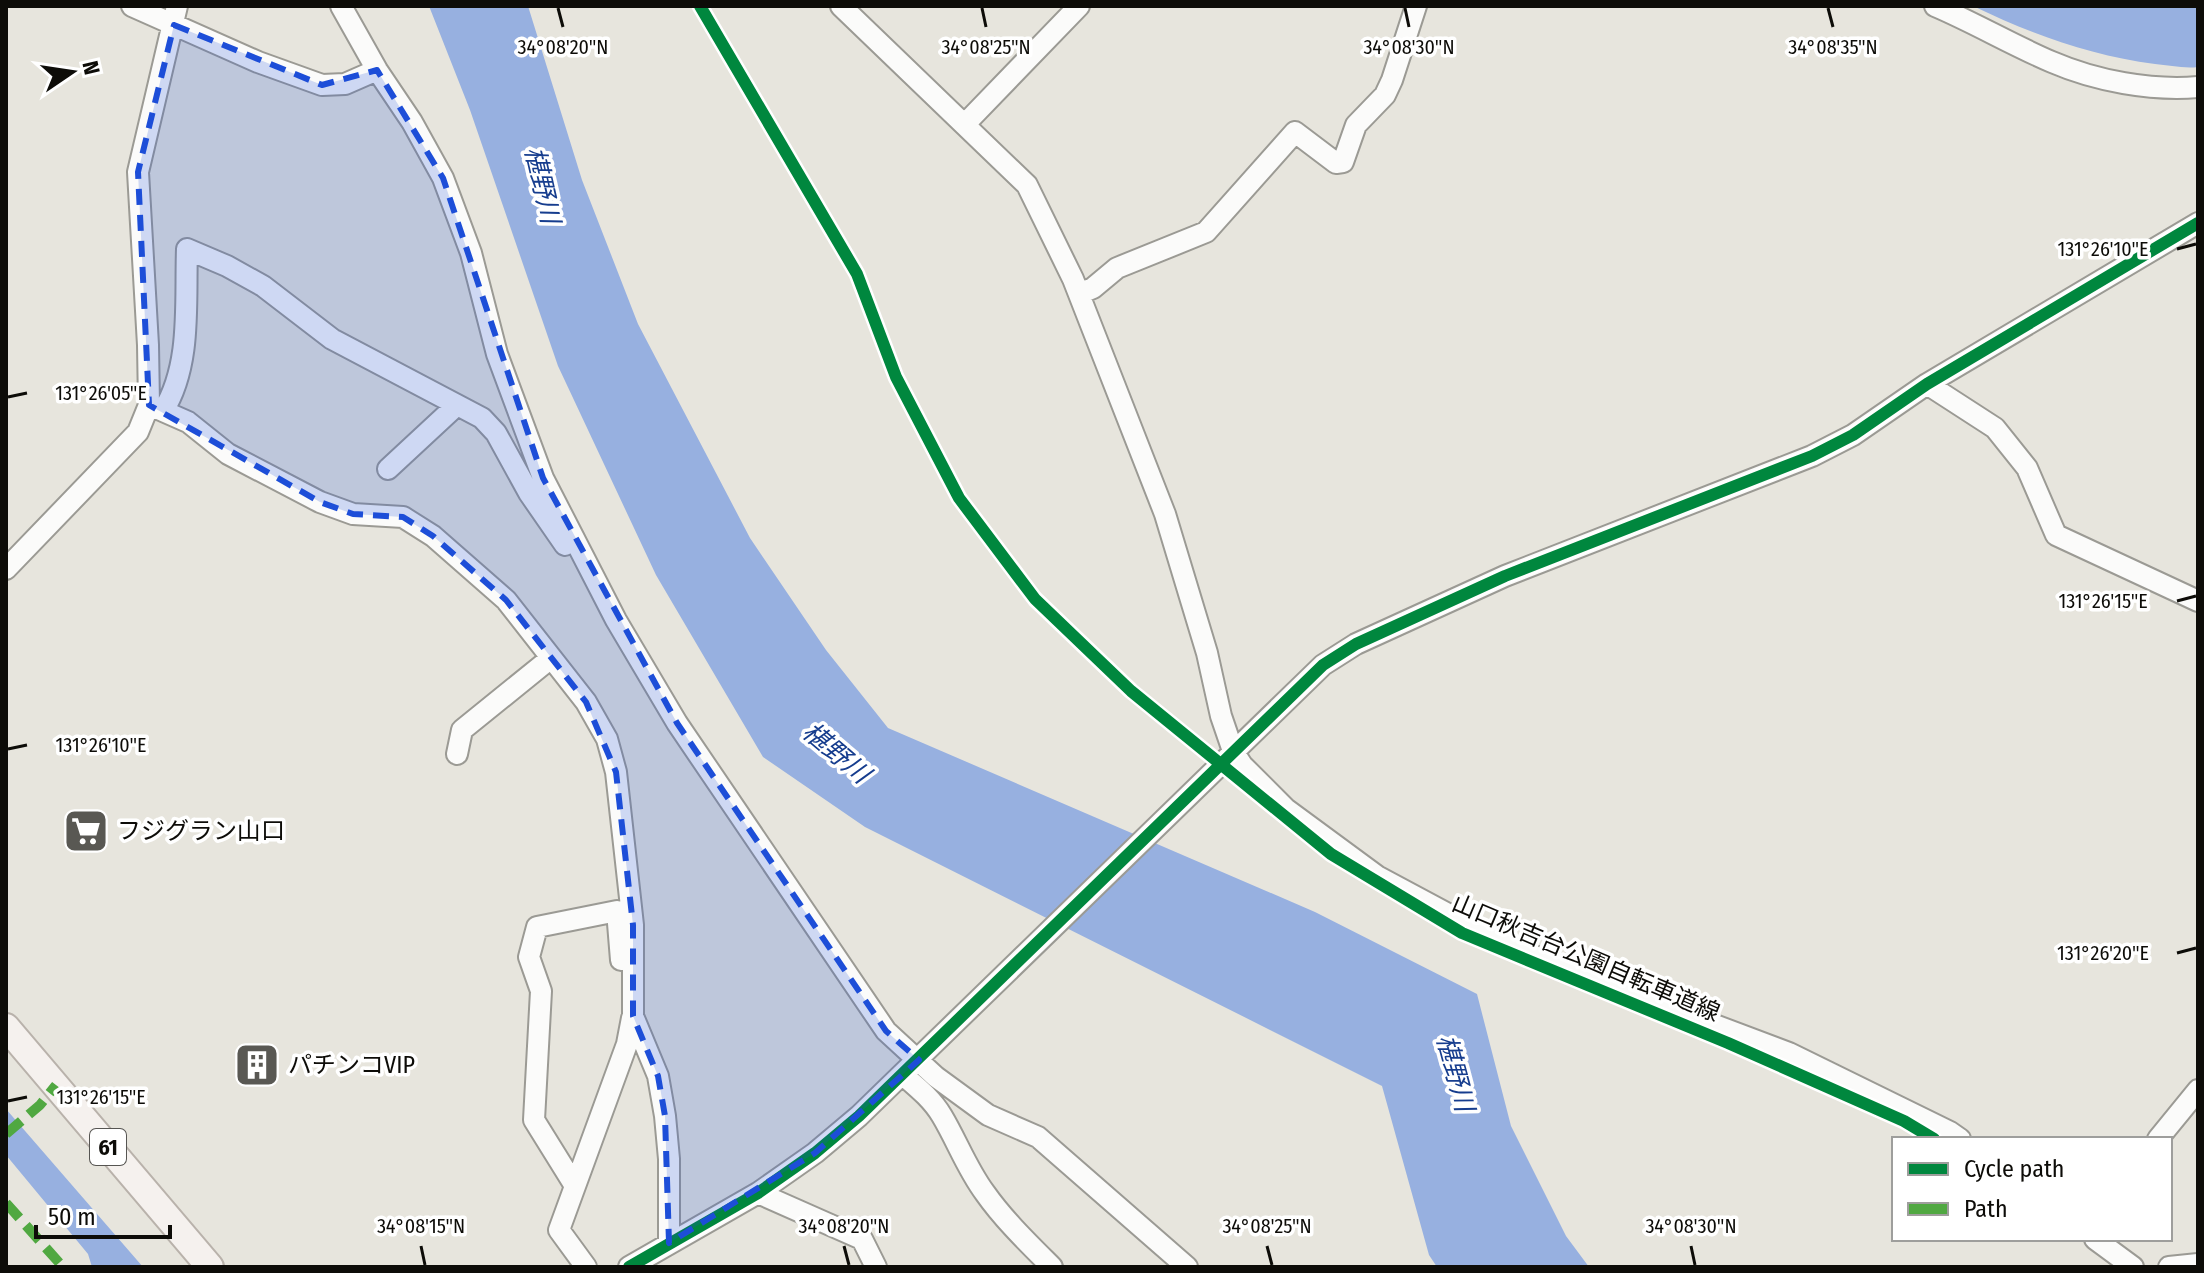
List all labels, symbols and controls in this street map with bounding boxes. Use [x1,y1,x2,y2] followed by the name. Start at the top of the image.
[32,32,112,112] north arrow
[518,35,608,59] text: 34°08'20"N
[941,35,1031,59] text: 34°08'25"N
[1363,35,1455,59] text: 34°08'30"N
[1788,35,1878,59] text: 34°08'35"N
[76,58,106,77] text: N
[518,144,567,229] water label: 椹野川
[2058,237,2148,261] text: 131°26'10"E
[55,381,147,405] text: 131°26'05"E
[2058,589,2148,613] text: 131°26'15"E
[796,716,878,792] water label: 椹野川
[56,733,146,757] text: 131°26'10"E
[62,807,110,855] supermarket icon: フジグラン山口
[117,817,285,845] place label: フジグラン山口
[1448,889,1724,1027] street label: 山口秋吉台公園自転車道線
[2057,941,2149,965] text: 131°26'20"E
[1430,1031,1481,1118] water label: 椹野川
[233,1041,281,1089] building icon: パチンコVIP
[288,1051,415,1079] place label: パチンコVIP
[56,1085,146,1109] text: 131°26'15"E
[90,1129,126,1165] road number: 61
[1892,1137,2172,1241] legend
[1964,1155,2064,1183] text: Cycle path
[36,1189,170,1239] scale bar
[1964,1195,2008,1223] text: Path
[48,1203,96,1231] text: 50 m
[377,1214,465,1238] text: 34°08'15"N
[799,1214,889,1238] text: 34°08'20"N
[1222,1214,1312,1238] text: 34°08'25"N
[1645,1214,1737,1238] text: 34°08'30"N

